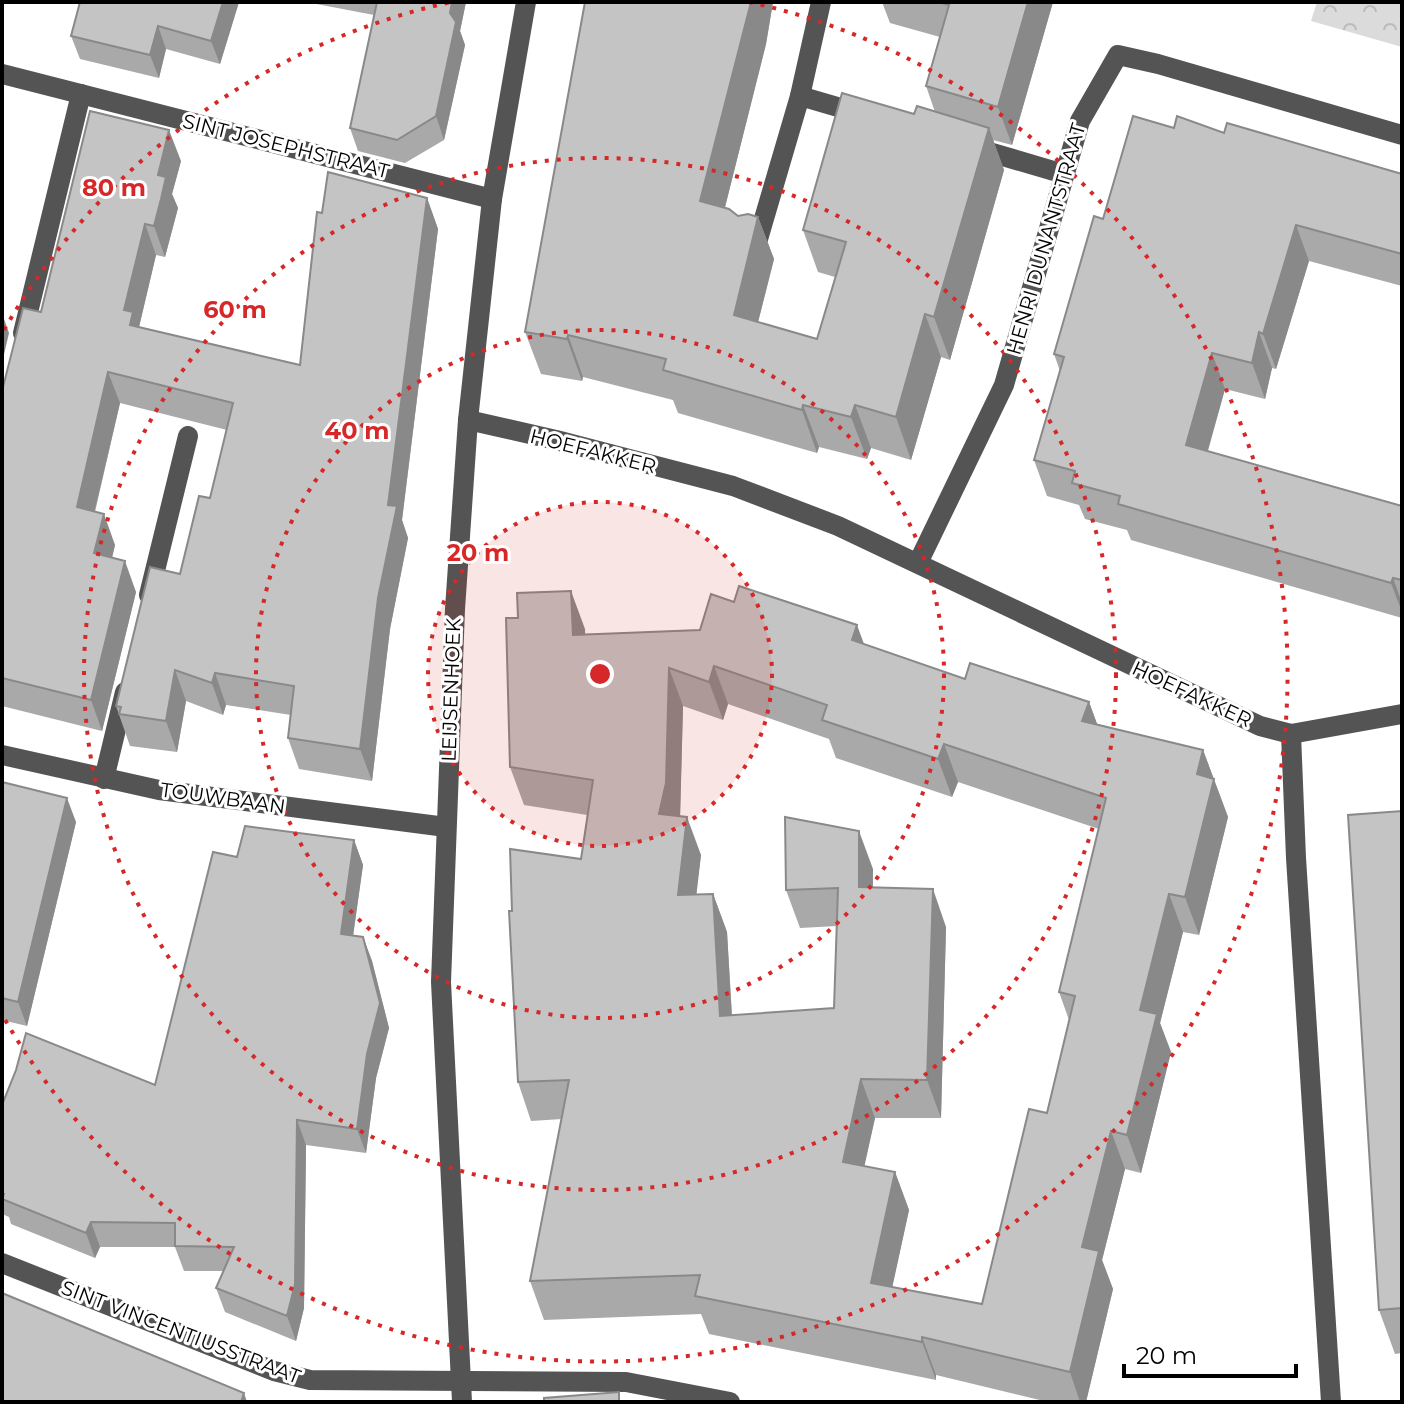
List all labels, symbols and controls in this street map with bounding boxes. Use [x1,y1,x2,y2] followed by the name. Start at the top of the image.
[180,109,392,183] street label: SINT JOSEPHSTRAAT
[1001,120,1091,358] street label: HENRI DUNANTSTRAAT
[82,173,146,202] text: 80 m
[203,295,267,324] text: 60 m
[325,416,389,445] text: 40 m
[527,424,659,478] street label: HOEFAKKER
[447,538,509,567] text: 20 m
[436,617,466,762] street label: LEIJSENHOEK
[1128,656,1256,732] street label: HOEFAKKER
[586,660,614,688] centre of rings
[159,777,287,819] street label: TOUWBAAN
[58,1275,305,1389] street label: SINT VINCENTIUSSTRAAT
[1124,1328,1296,1378] scale bar
[1136,1341,1197,1370] text: 20 m

